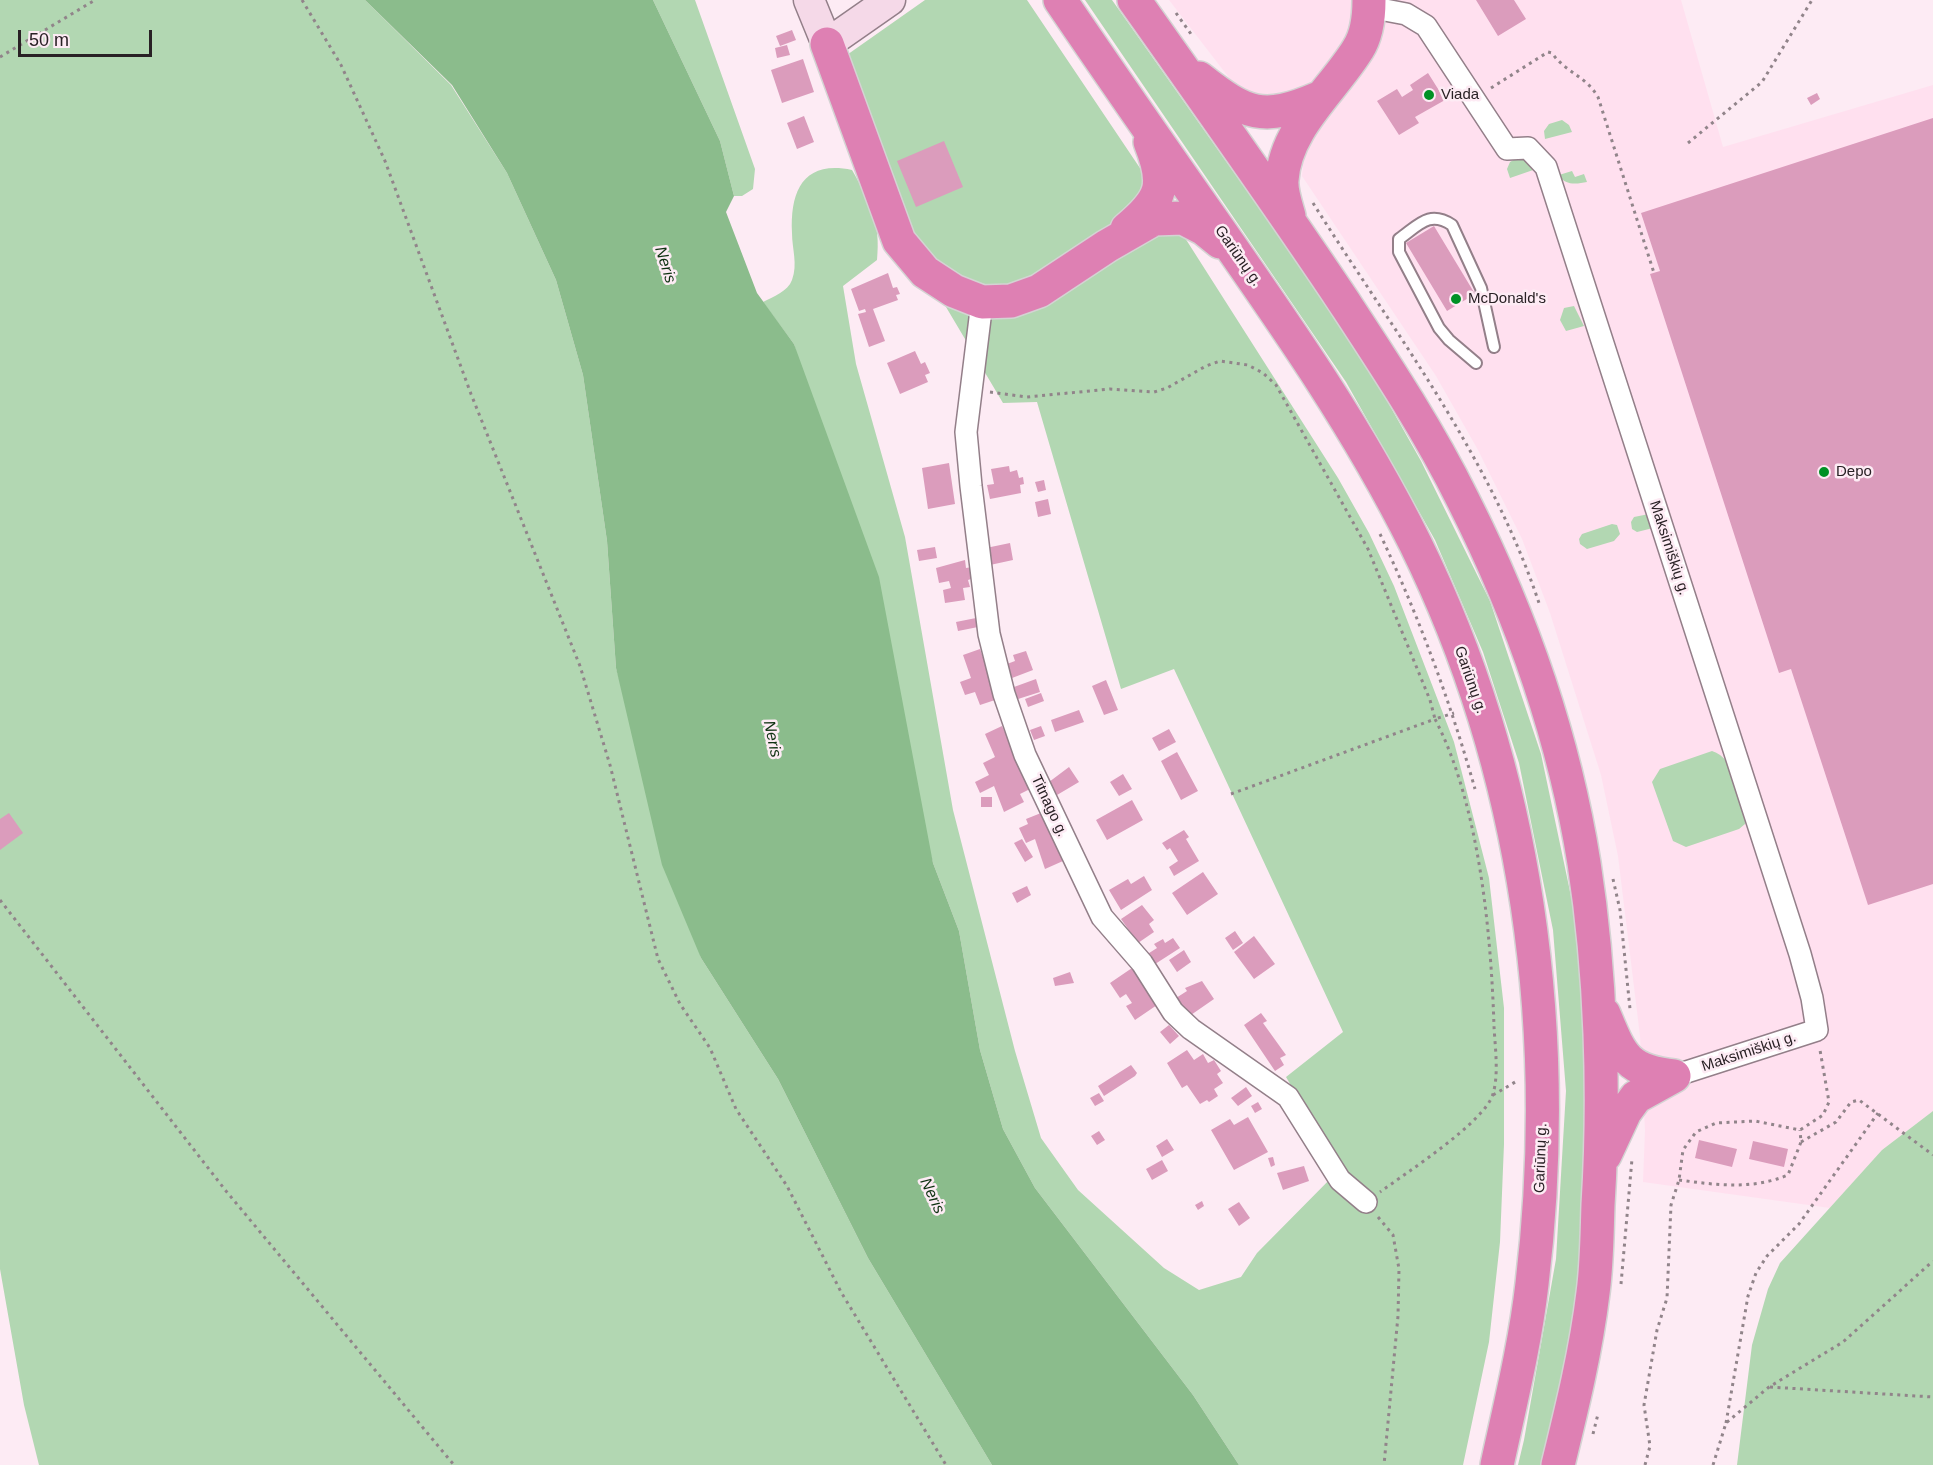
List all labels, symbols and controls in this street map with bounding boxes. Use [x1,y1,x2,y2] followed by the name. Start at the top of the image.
[21,18,154,56] scale bar
[29,30,69,50] text: 50 m
[1441,86,1479,104] place label: Viada
[1422,88,1436,102] marker: Viada
[1211,222,1265,290] street label: Gariūnų g.
[650,244,680,286] water label: Neris
[1468,290,1546,308] place label: McDonald's
[1449,292,1463,306] marker: McDonald's
[1836,463,1872,481] place label: Depo
[1817,465,1831,479] marker: Depo
[1645,498,1693,598] street label: Maksimiškių g.
[1450,644,1490,716] street label: Gariūnų g.
[759,719,785,759] water label: Neris
[1027,772,1071,840] street label: Titnago g.
[1699,1028,1799,1076] street label: Maksimiškių g.
[1531,1123,1551,1193] street label: Gariūnų g.
[915,1175,949,1217] water label: Neris

